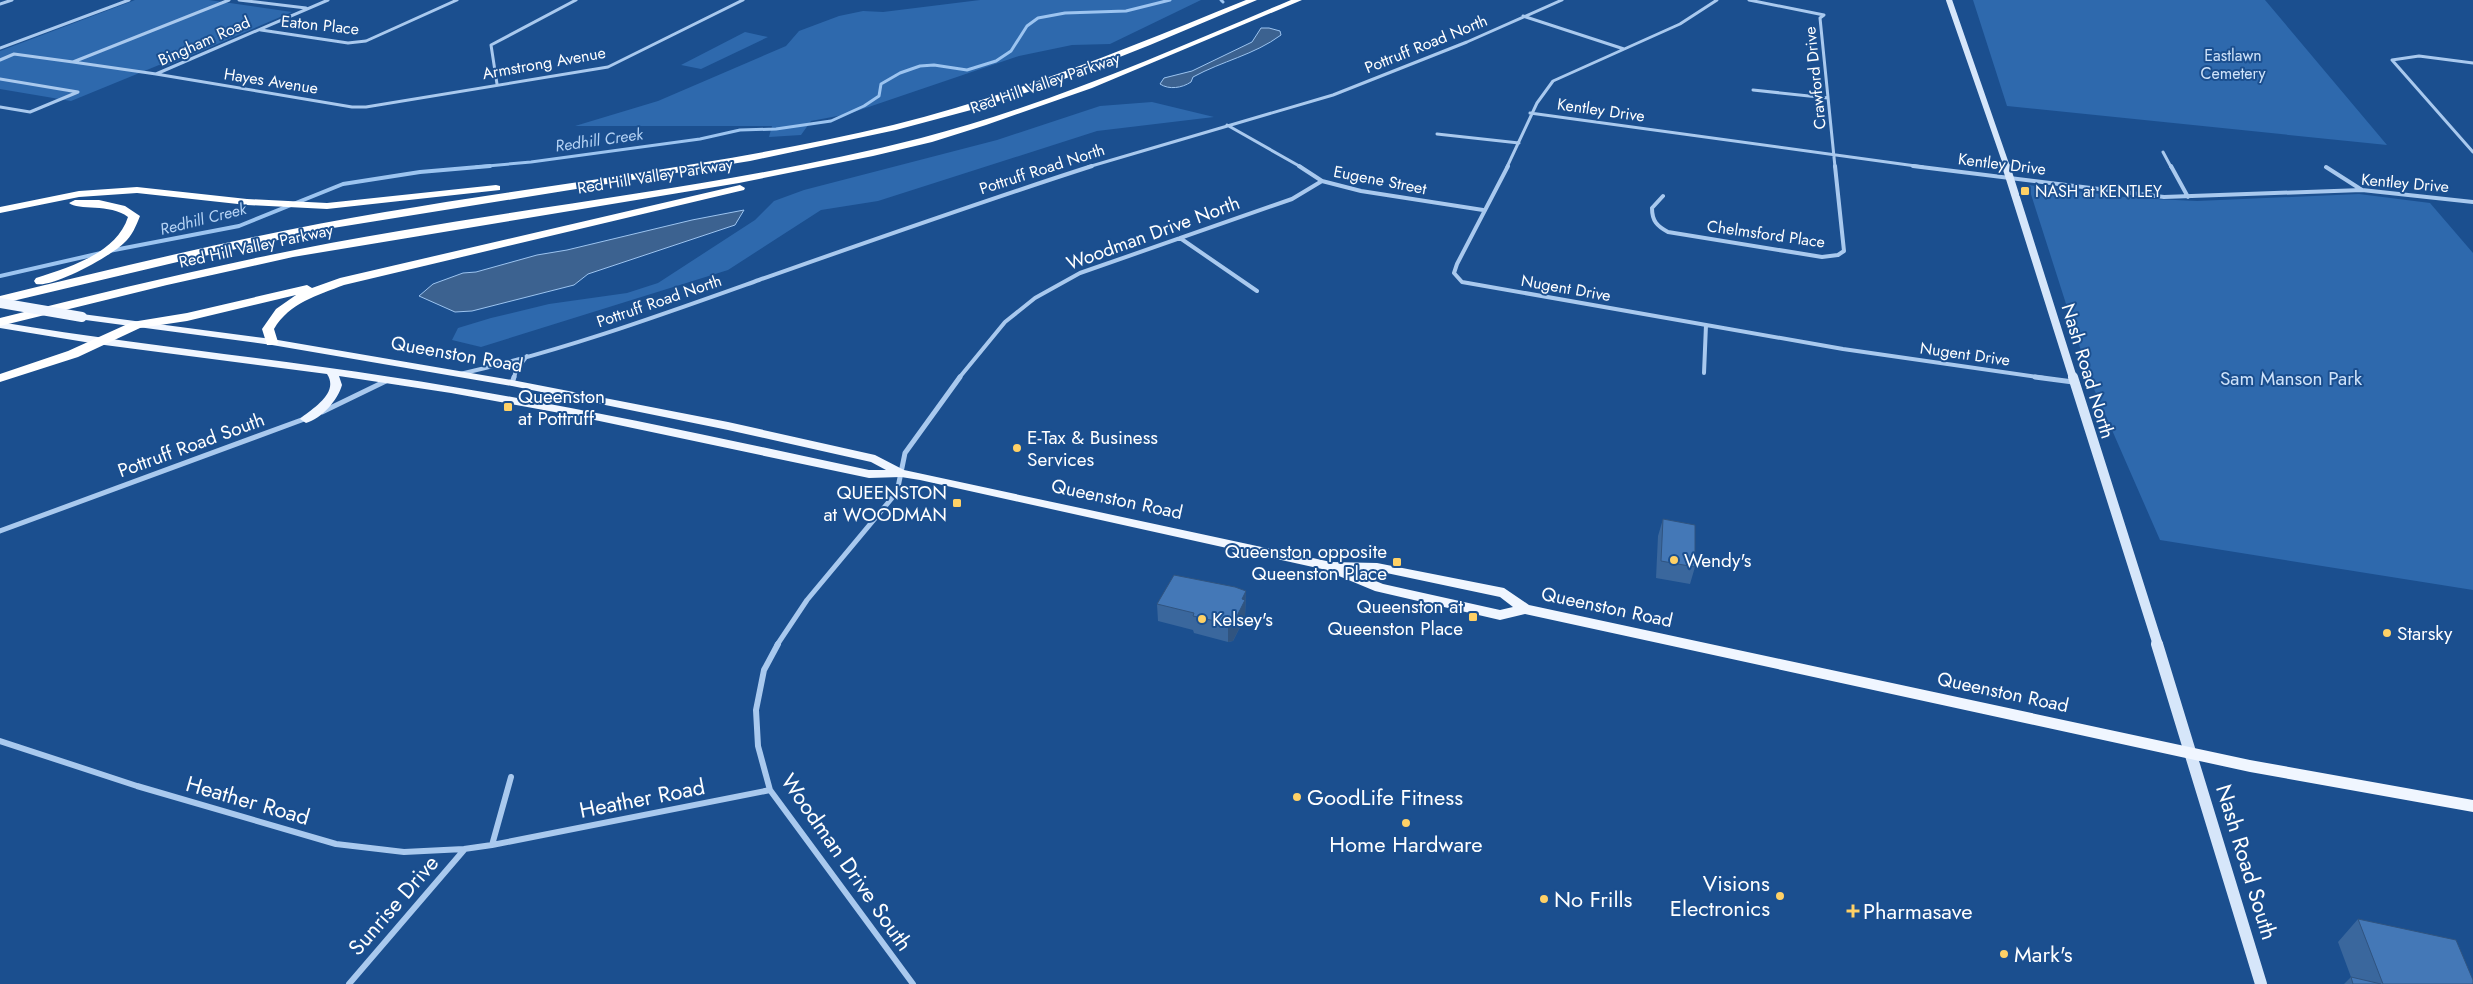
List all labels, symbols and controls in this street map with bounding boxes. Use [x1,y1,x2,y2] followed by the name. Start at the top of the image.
[280,9,360,41] street label: Eaton Place
[1361,9,1491,79] street label: Pottruff Road North
[154,10,254,72] street label: Bingham Road
[1798,25,1832,131] street label: Crawford Drive
[480,41,608,85] street label: Armstrong Avenue
[2200,44,2266,85] park label: Eastlawn Cemetery
[967,46,1124,119] street label: Red Hill Valley Parkway
[222,62,320,100] street label: Hayes Avenue
[1556,92,1646,128] street label: Kentley Drive
[554,122,645,158] water label: Redhill Creek
[976,138,1108,200] street label: Pottruff Road North
[1957,147,2047,181] street label: Kentley Drive
[576,152,735,200] street label: Red Hill Valley Parkway
[1332,160,1429,200] street label: Eugene Street
[2360,168,2450,198] street label: Kentley Drive
[2035,180,2162,203] place label: NASH at KENTLEY
[2019,185,2031,197] marker: NASH at KENTLEY
[1063,189,1243,277] street label: Woodman Drive North
[157,197,250,241] water label: Redhill Creek
[1705,214,1827,254] street label: Chelmsford Place
[177,218,336,274] street label: Red Hill Valley Parkway
[593,269,725,333] street label: Pottruff Road North
[1519,269,1613,307] street label: Nugent Drive
[2055,300,2121,442] street label: Nash Road North
[389,329,525,379] street label: Queenston Road
[1918,336,2012,372] street label: Nugent Drive
[2220,365,2363,392] park label: Sam Manson Park
[518,383,605,432] place label: Queenston at Pottruff
[502,401,514,413] marker: Queenston at Pottruff
[114,406,268,484] street label: Pottruff Road South
[1027,424,1158,473] place label: E-Tax & Business Services
[1011,442,1023,454] marker: E-Tax & Business Services
[1049,472,1185,526] street label: Queenston Road
[823,479,947,528] place label: QUEENSTON at WOODMAN
[951,497,963,509] marker: QUEENSTON at WOODMAN
[1225,538,1387,587] place label: Queenston opposite Queenston Place
[1684,547,1752,574] place label: Wendy's
[1668,554,1680,566] marker: Wendy's
[1391,556,1403,568] marker: Queenston opposite Queenston Place
[1539,580,1675,634] street label: Queenston Road
[1327,593,1463,642] place label: Queenston at Queenston Place
[1212,606,1273,633] place label: Kelsey's
[1467,611,1479,623] marker: Queenston at Queenston Place
[1196,613,1208,625] marker: Kelsey's
[2397,620,2453,647] place label: Starsky
[2381,627,2393,639] marker: Starsky
[1935,665,2071,719] street label: Queenston Road
[182,767,314,833] street label: Heather Road
[774,767,920,957] street label: Woodman Drive South
[576,770,708,826] street label: Heather Road
[2208,780,2286,944] street label: Nash Road South
[1307,781,1463,813] place label: GoodLife Fitness
[1291,791,1303,803] marker: GoodLife Fitness
[1400,817,1412,829] marker: Home Hardware
[1329,828,1483,860] place label: Home Hardware
[340,848,446,962] street label: Sunrise Drive
[1670,867,1770,924] place label: Visions Electronics
[1554,883,1633,915] place label: No Frills
[1774,890,1786,902] marker: Visions Electronics
[1538,893,1550,905] marker: No Frills
[1863,895,1973,927] place label: Pharmasave
[1847,905,1859,917] marker: Pharmasave
[2014,938,2073,970] place label: Mark's
[1998,948,2010,960] marker: Mark's

